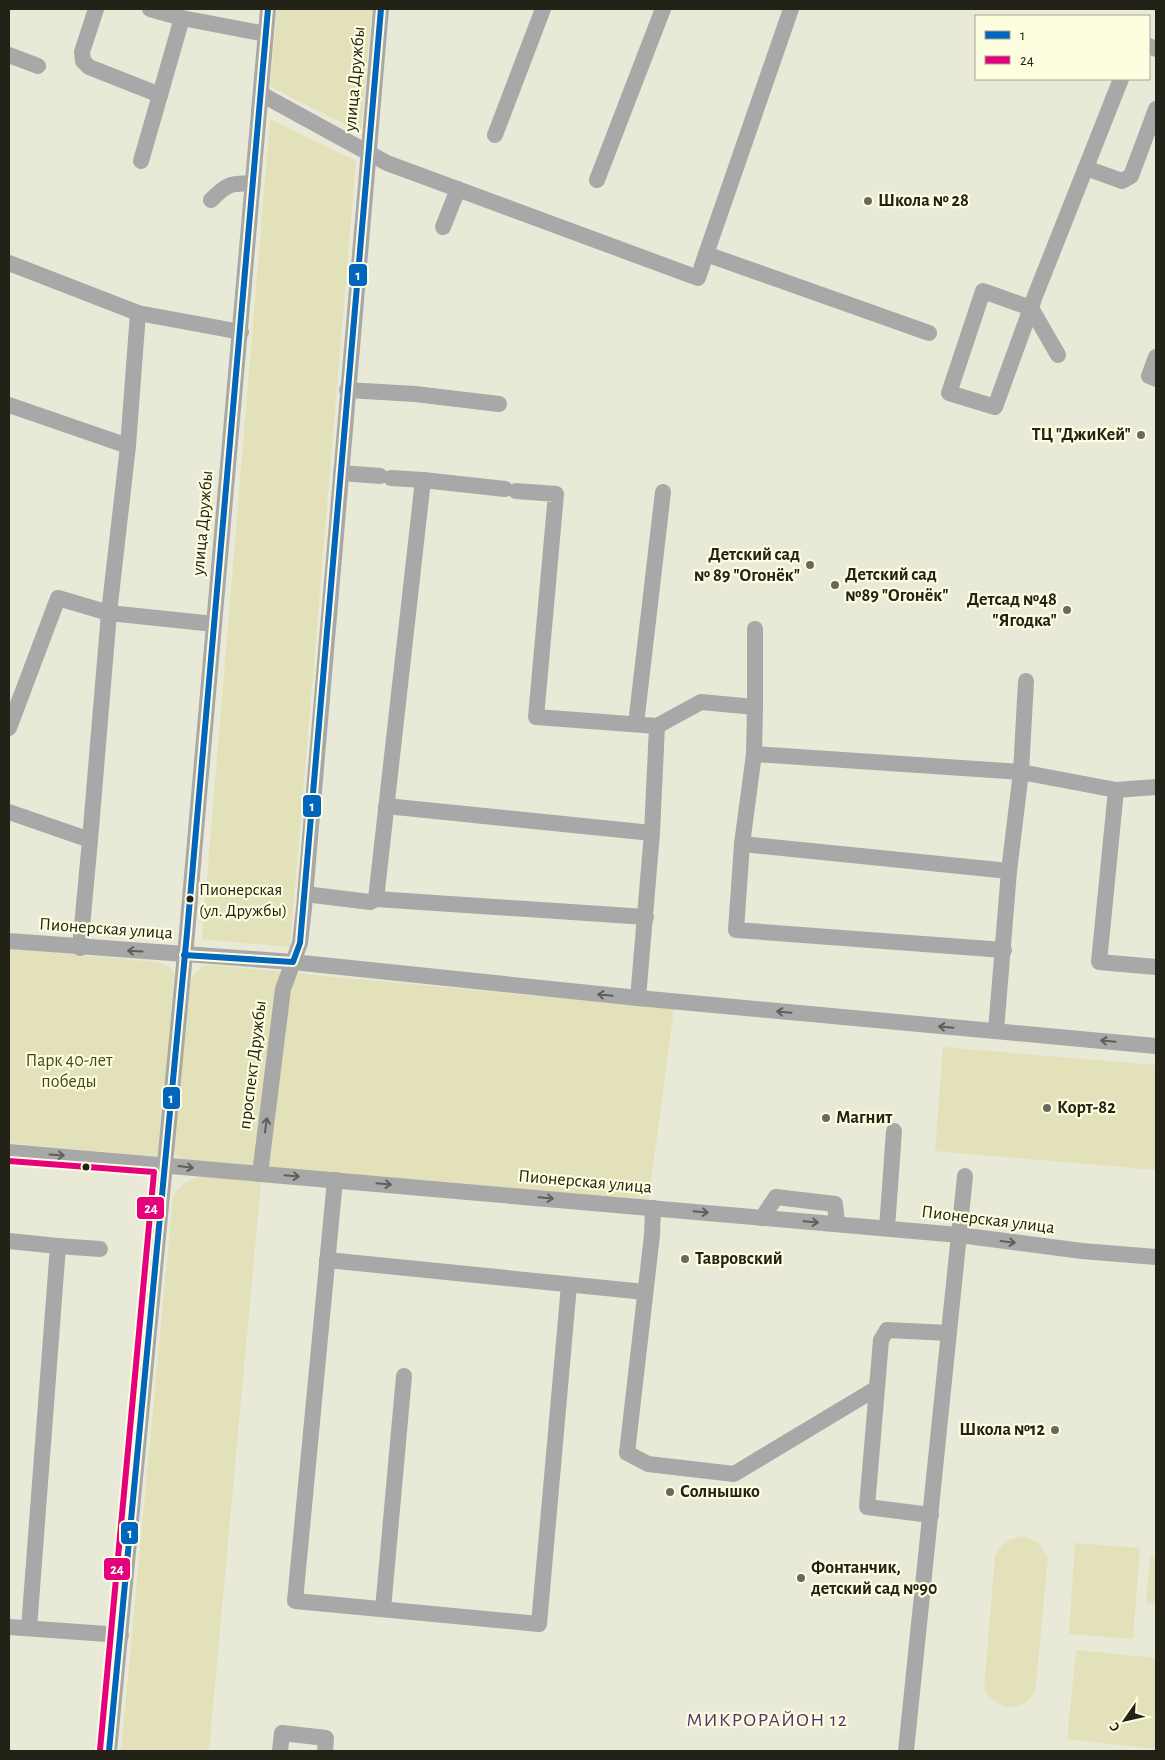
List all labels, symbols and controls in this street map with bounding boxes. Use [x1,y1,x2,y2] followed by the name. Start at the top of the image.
[975,15,1150,80] legend
[340,26,369,133] street label: улица Дружбы
[1020,28,1025,43] text: 1
[1020,53,1034,68] text: 24
[878,192,969,210] place label: Школа № 28
[862,195,874,207] marker: Школа № 28
[348,263,368,287] line badge: 1
[355,269,361,283] text: 1
[1032,426,1131,444] place label: ТЦ "ДжиКей"
[1135,429,1147,441] marker: ТЦ "ДжиКей"
[188,470,217,577] street label: улица Дружбы
[694,546,800,585] place label: Детский сад № 89 "Огонёк"
[804,559,816,571] marker: Детский сад № 89 "Огонёк"
[845,566,949,605] place label: Детский сад №89 "Огонёк"
[829,579,841,591] marker: Детский сад №89 "Огонёк"
[967,591,1057,630] place label: Детсад №48 "Ягодка"
[1061,604,1073,616] marker: Детсад №48 "Ягодка"
[302,794,322,818] line badge: 1
[309,800,315,814] text: 1
[199,881,287,920] place label: Пионерская (ул. Дружбы)
[185,894,195,904] marker: Пионерская (ул. Дружбы)
[38,915,174,943] street label: Пионерская улица
[127,946,143,955] one-way arrow
[597,990,613,1000] one-way arrow
[235,999,270,1130] street label: проспект Дружбы
[776,1007,792,1017] one-way arrow
[938,1022,954,1032] one-way arrow
[1100,1037,1116,1046] one-way arrow
[26,1052,113,1091] park label: Парк 40-лет победы
[162,1086,181,1110] line badge: 1
[168,1092,174,1106] text: 1
[1057,1099,1116,1117] place label: Корт-82
[1041,1102,1053,1114] marker: Корт-82
[836,1109,893,1127] place label: Магнит
[820,1112,832,1124] marker: Магнит
[262,1118,272,1134] one-way arrow
[49,1151,65,1160] one-way arrow
[81,1162,91,1172] unlabelled marker
[178,1162,194,1172] one-way arrow
[517,1167,653,1197] street label: Пионерская улица
[284,1172,300,1181] one-way arrow
[375,1180,391,1189] one-way arrow
[537,1194,553,1203] one-way arrow
[136,1196,165,1220] line badge: 24
[144,1202,158,1216] text: 24
[920,1203,1056,1237] street label: Пионерская улица
[693,1208,709,1217] one-way arrow
[802,1218,818,1227] one-way arrow
[999,1237,1015,1247] one-way arrow
[695,1250,783,1268] place label: Тавровский
[679,1253,691,1265] marker: Тавровский
[959,1421,1046,1439] place label: Школа №12
[1049,1424,1061,1436] marker: Школа №12
[680,1483,760,1501] place label: Солнышко
[664,1486,676,1498] marker: Солнышко
[120,1521,139,1545] line badge: 1
[127,1527,133,1541] text: 1
[103,1557,131,1581] line badge: 24
[811,1559,937,1598] place label: Фонтанчик, детский сад №90
[110,1563,124,1577] text: 24
[795,1572,807,1584] marker: Фонтанчик, детский сад №90
[1100,1695,1150,1745] north arrow
[686,1710,848,1730] district label: МИКРОРАЙОН 12
[1107,1719,1123,1734] text: С

